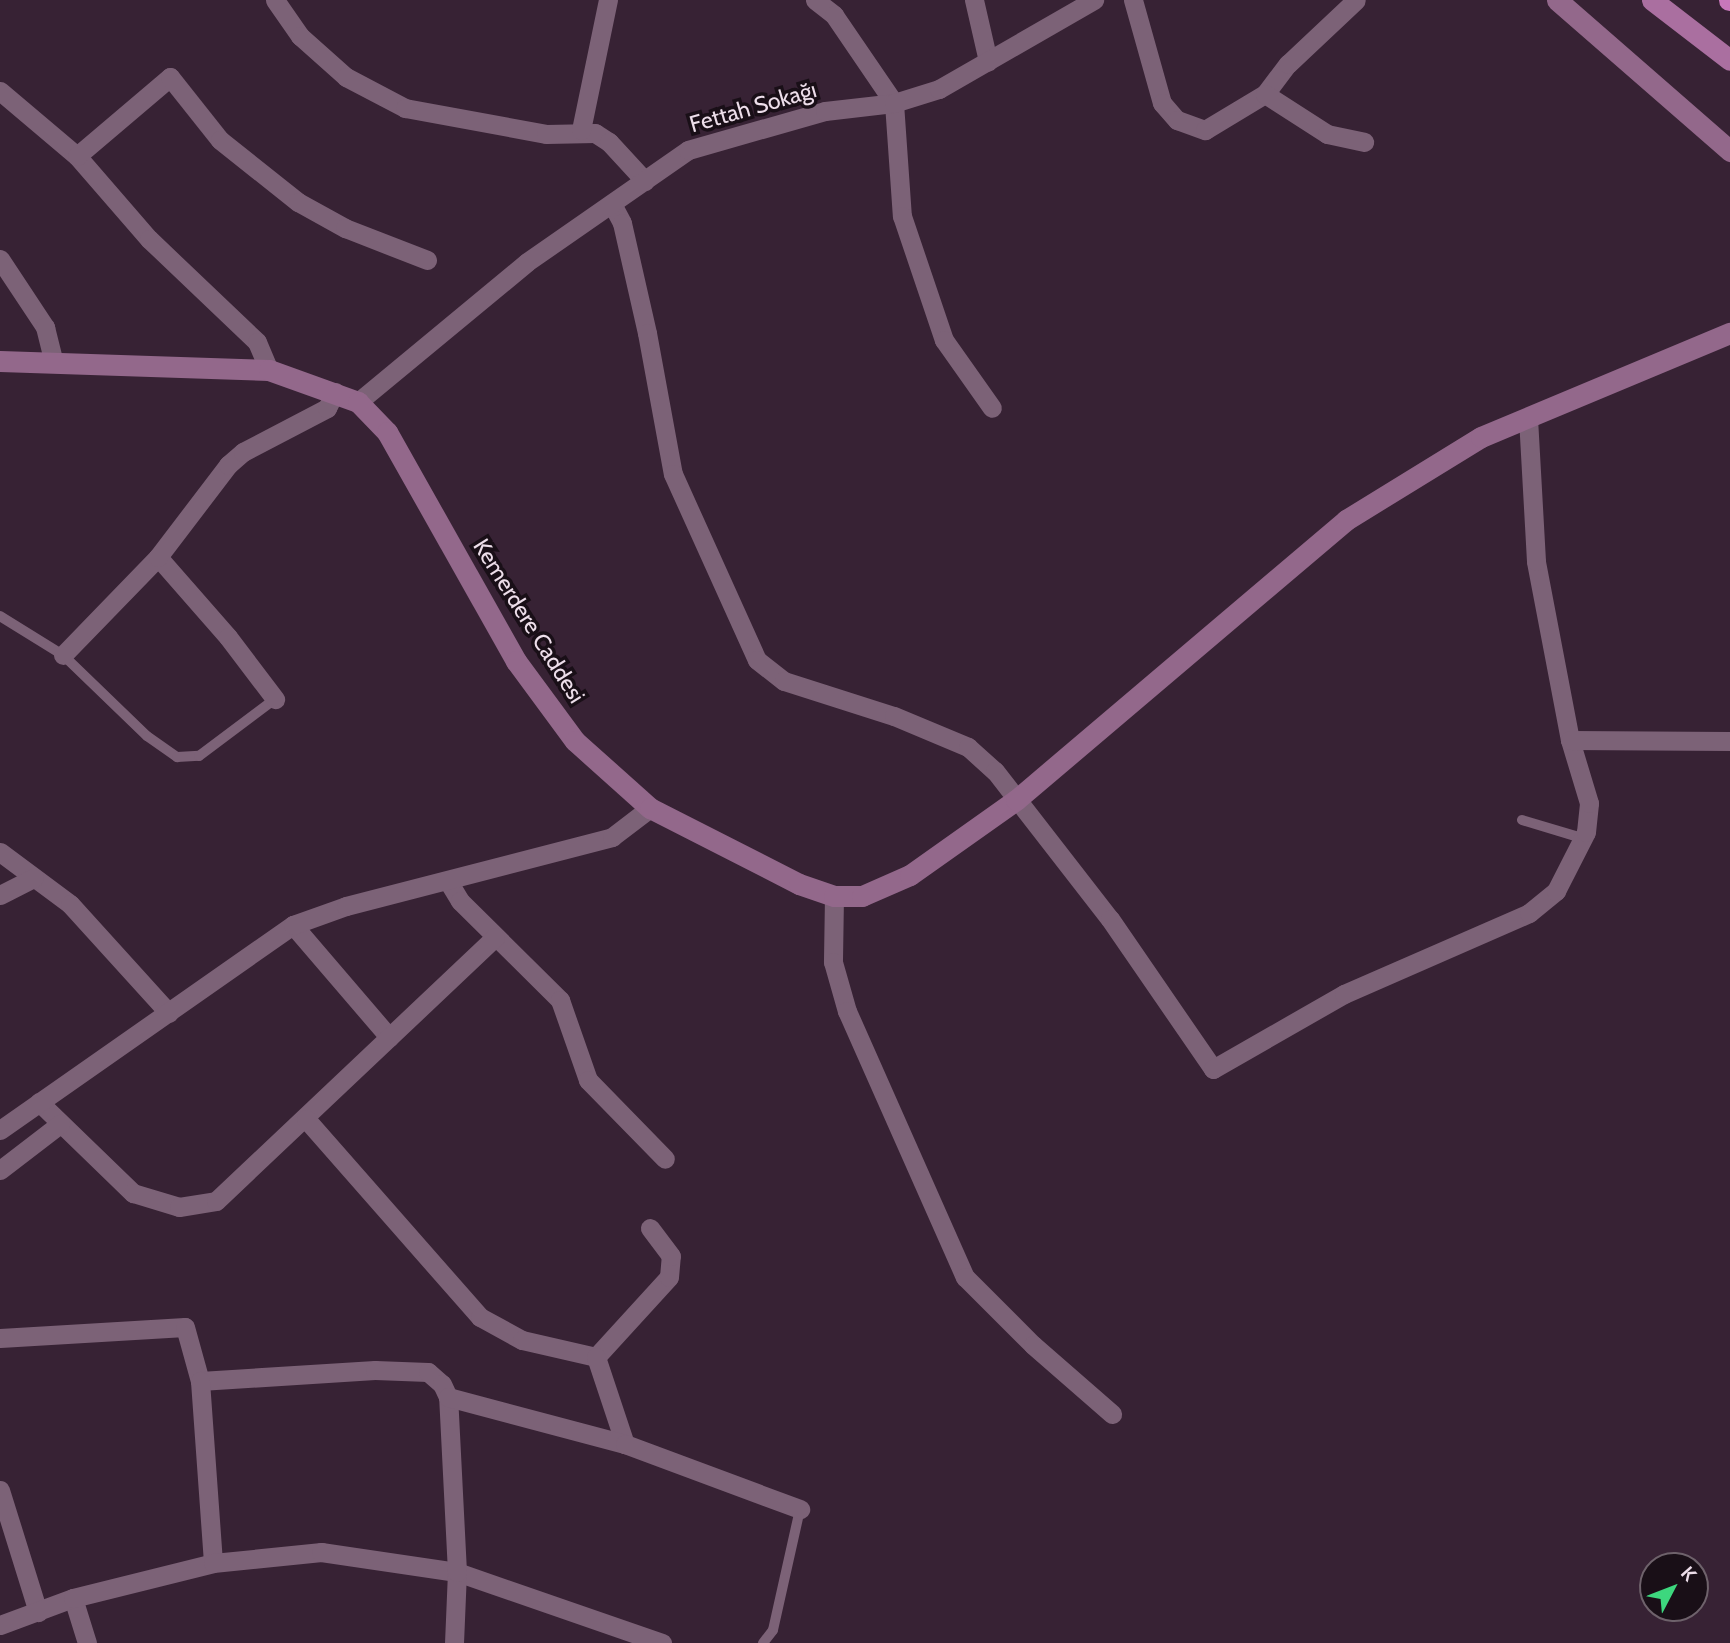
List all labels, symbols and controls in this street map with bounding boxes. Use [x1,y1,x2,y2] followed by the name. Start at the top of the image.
[686,76,820,138] street label: Fettah Sokağı
[467,534,591,708] street label: Kemerdere Caddesi
[1639,1552,1709,1622] north arrow
[1676,1562,1701,1586] text: K

